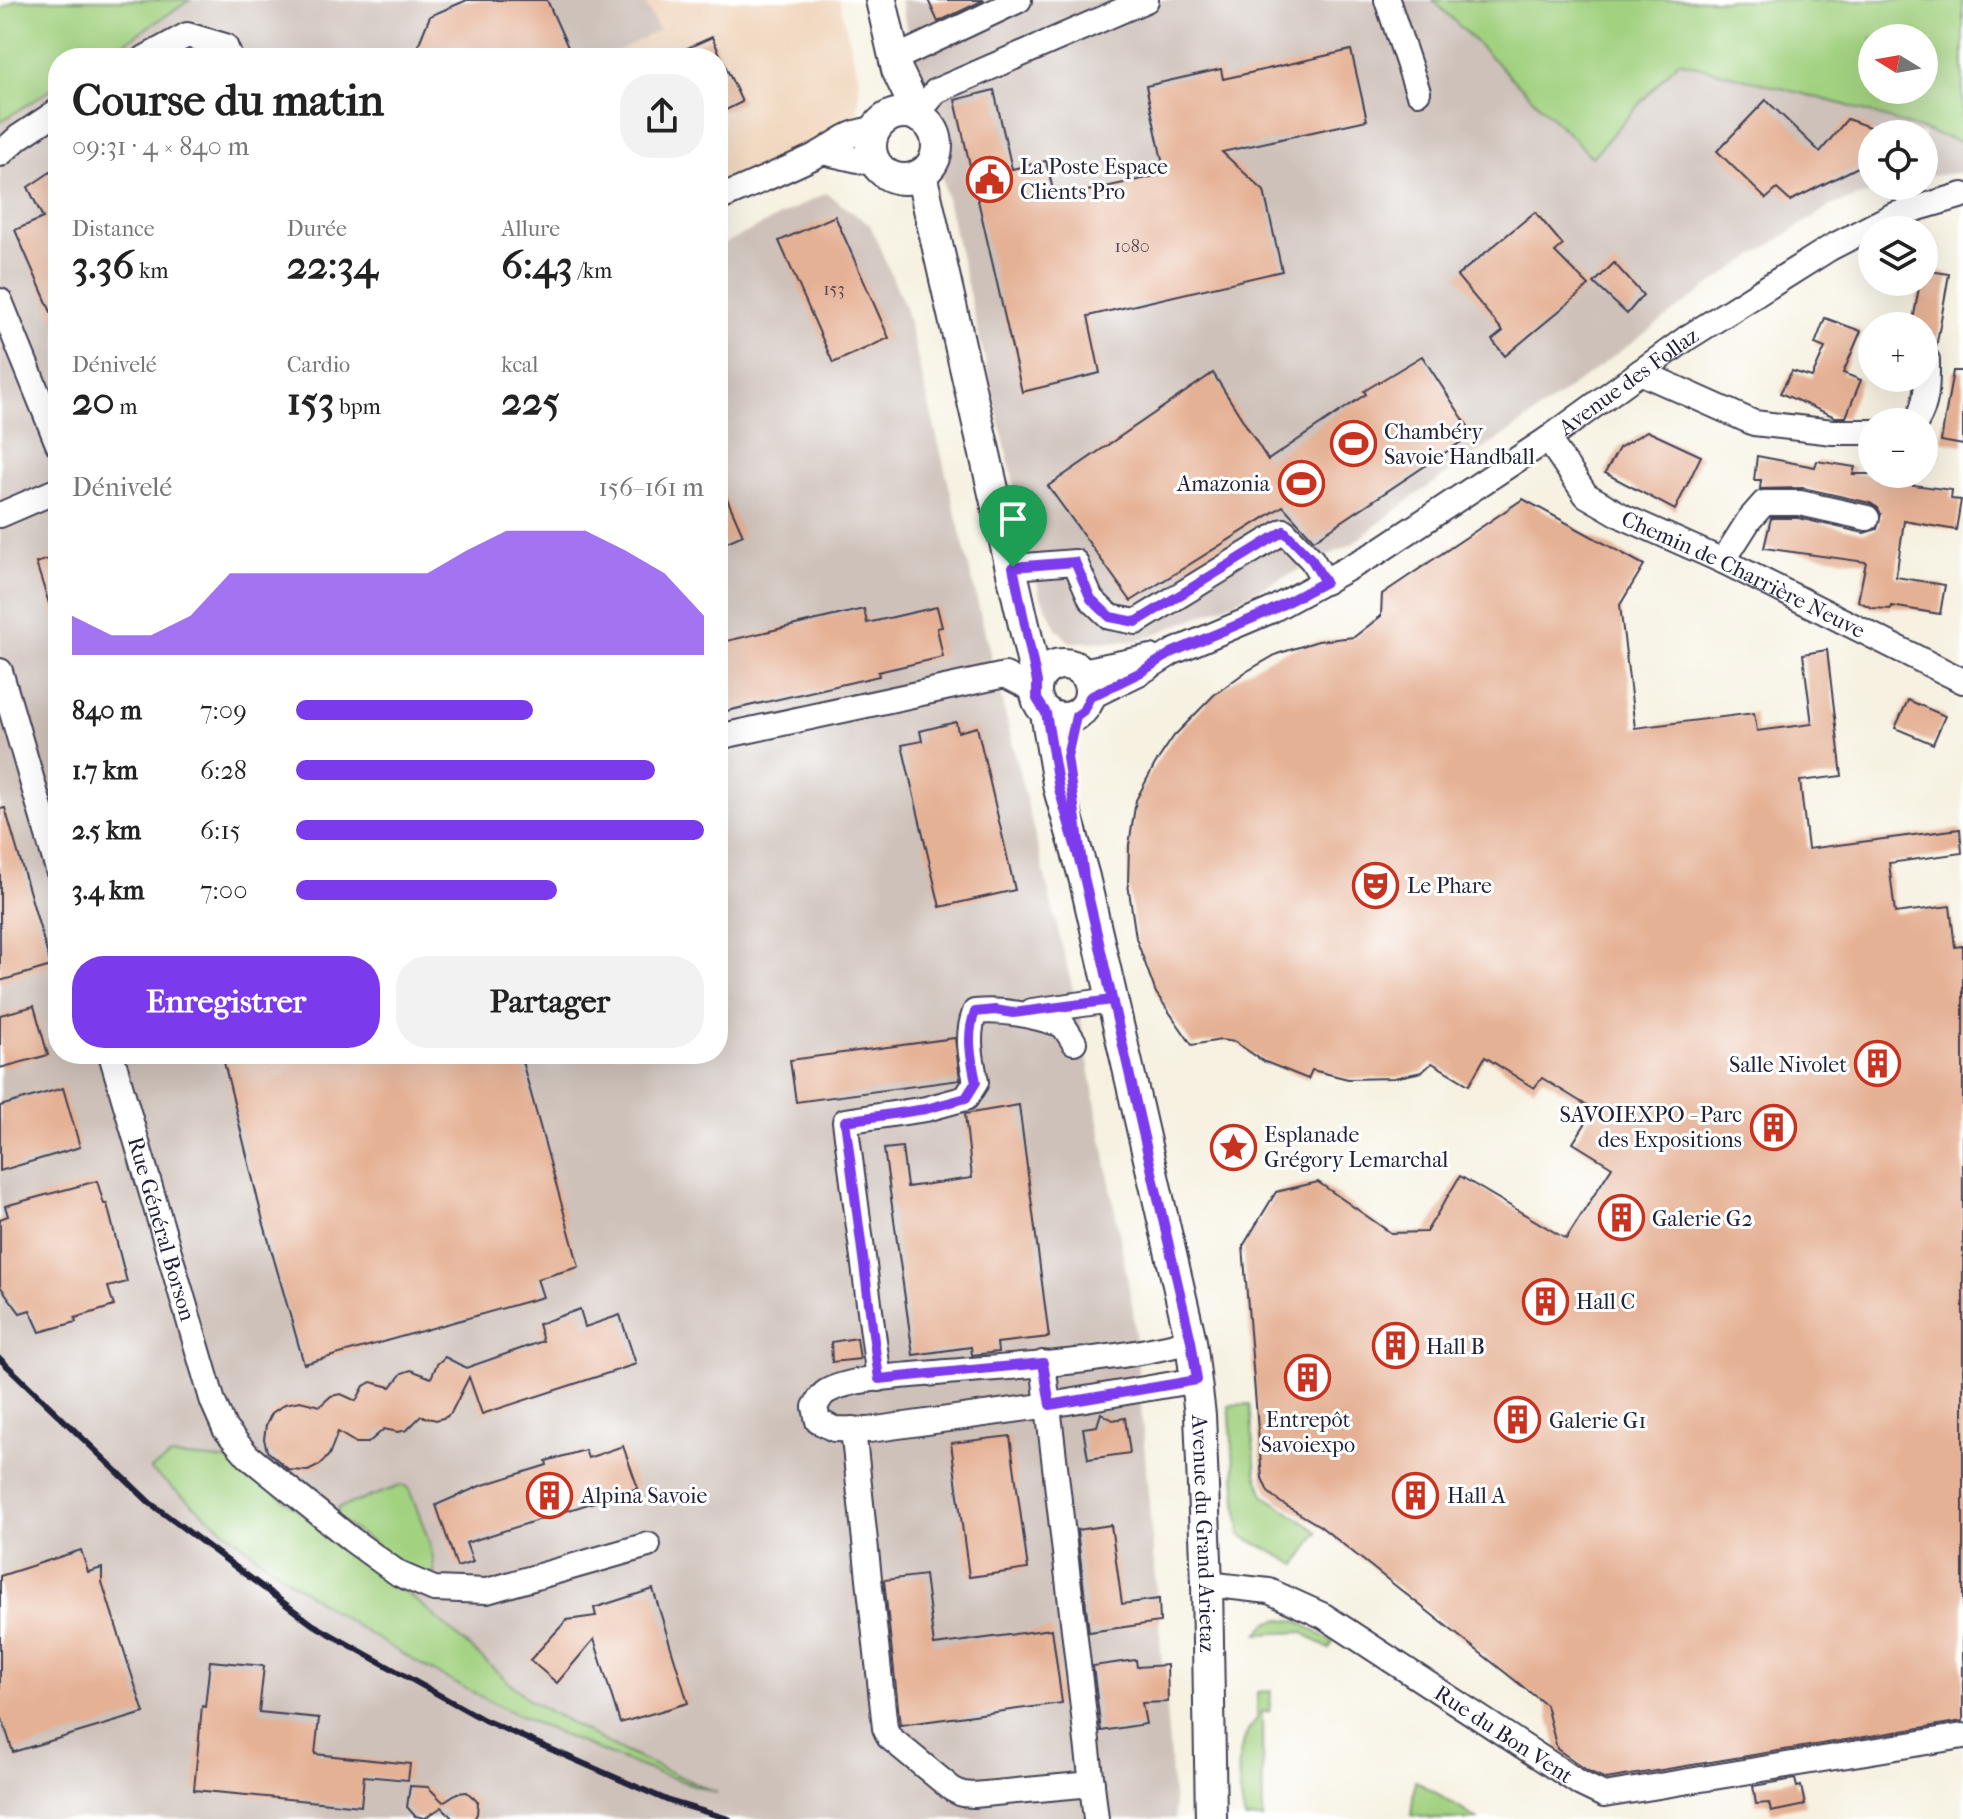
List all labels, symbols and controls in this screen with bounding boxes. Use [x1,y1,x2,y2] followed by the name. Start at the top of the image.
[1858,24,1938,104] north arrow
[1858,24,1938,488] map controls
[620,74,704,158] button: share
[72,75,384,126] text: Course du matin
[1858,120,1938,200] button: locate
[72,131,249,162] text: 09:31 · 4 × 840 m
[1020,154,1168,205] place label: La Poste Espace Clients Pro
[965,155,1013,203] public building icon: La Poste Espace Clients Pro
[72,216,155,242] text: Distance
[287,216,347,242] text: Durée
[501,216,560,242] text: Allure
[1858,216,1938,296] button: layers
[1114,236,1150,257] house number: 1080
[72,242,134,288] text: 3.36
[287,242,378,288] text: 22:34
[501,242,573,288] text: 6:43
[134,258,169,284] text: km
[573,258,612,284] text: /km
[823,279,845,300] house number: 153
[1858,312,1938,392] button: +
[1553,322,1703,442] street label: Avenue des Follaz
[72,352,157,378] text: Dénivelé
[287,352,350,378] text: Cardio
[501,352,538,378] text: kcal
[72,378,115,424] text: 20
[287,378,334,424] text: 153
[501,378,560,424] text: 225
[115,394,138,420] text: m
[334,394,381,420] text: bpm
[1858,408,1938,488] button: −
[1384,419,1535,470] place label: Chambéry Savoie Handball
[1329,420,1377,468] sports icon: Chambéry Savoie Handball
[1277,459,1325,507] sports icon: Amazonia
[1176,471,1271,497] place label: Amazonia
[72,472,172,503] text: Dénivelé
[599,472,704,503] text: 156–161 m
[979,485,1047,567] pin
[991,497,1035,541] icon: arrive
[1617,506,1869,644] street label: Chemin de Charrière Neuve
[72,695,142,726] text: 840 m
[200,695,247,726] text: 7:09
[72,755,138,786] text: 1.7 km
[200,755,247,786] text: 6:28
[72,815,141,846] text: 2.5 km
[200,815,241,846] text: 6:15
[1352,861,1400,909] theatre icon: Le Phare
[1407,873,1492,899] place label: Le Phare
[72,875,144,906] text: 3.4 km
[200,875,248,906] text: 7:00
[72,956,380,1048] button: Enregistrer
[396,956,704,1048] button: Partager
[1854,1040,1902,1088] building icon: Salle Nivolet
[1729,1052,1847,1078] place label: Salle Nivolet
[1560,1102,1742,1153] place label: SAVOIEXPO - Parc des Expositions
[1749,1103,1797,1151] building icon: SAVOIEXPO - Parc des Expositions
[1264,1122,1448,1173] place label: Esplanade Grégory Lemarchal
[1209,1123,1257,1171] place icon: Esplanade Grégory Lemarchal
[122,1134,201,1324] street label: Rue Général Borson
[1597,1194,1645,1242] building icon: Galerie G2
[1652,1206,1753,1232] place label: Galerie G2
[1521,1277,1569,1325] building icon: Hall C
[1576,1289,1635,1315] place label: Hall C
[1371,1322,1419,1370] building icon: Hall B
[1426,1334,1485,1360] place label: Hall B
[1284,1354,1332,1402] building icon: Entrepôt Savoiexpo
[1494,1396,1542,1444] building icon: Galerie G1
[1261,1407,1355,1458] place label: Entrepôt Savoiexpo
[1549,1408,1646,1434] place label: Galerie G1
[1186,1413,1220,1653] street label: Avenue du Grand Arietaz
[526,1471,574,1519] building icon: Alpina Savoie
[1392,1471,1440,1519] building icon: Hall A
[580,1483,707,1509] place label: Alpina Savoie
[1447,1483,1506,1509] place label: Hall A
[1430,1680,1578,1789] street label: Rue du Bon Vent

